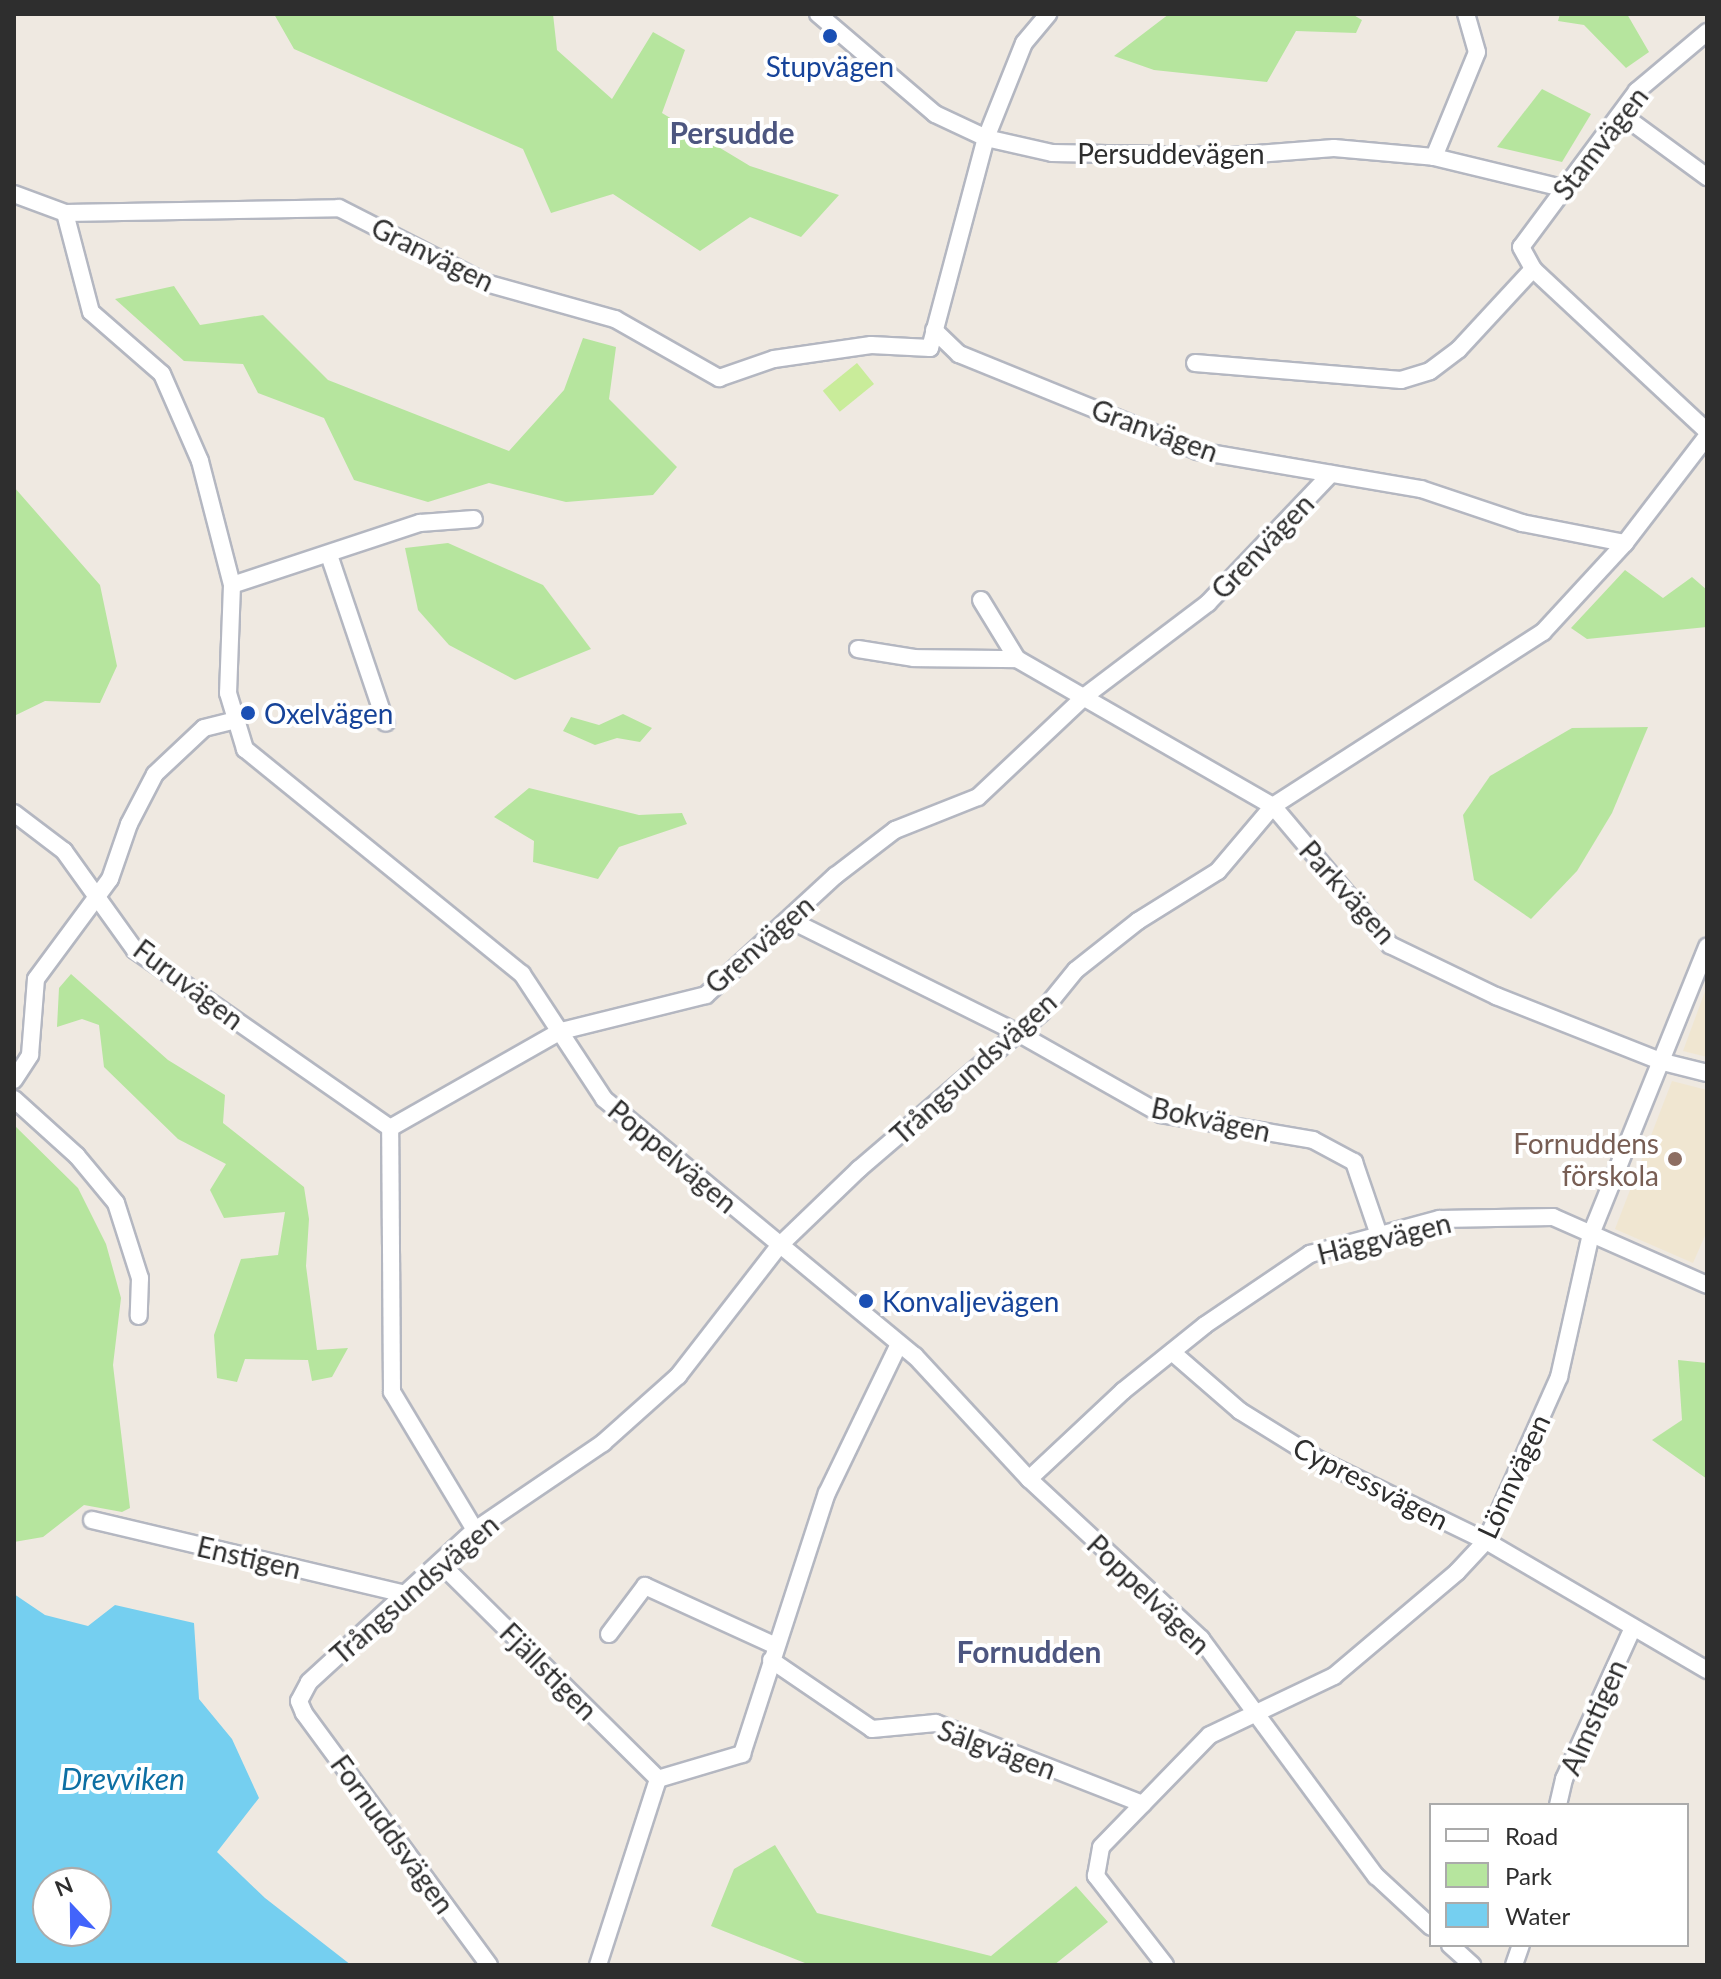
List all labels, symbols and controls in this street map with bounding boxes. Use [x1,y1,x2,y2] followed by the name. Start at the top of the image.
[821,27,839,45] marker: Stupvägen
[766,49,894,83] place label: Stupvägen
[1545,80,1655,206] street label: Stamvägen
[669,114,795,150] district label: Persudde
[1077,136,1265,170] street label: Persuddevägen
[366,210,500,298] street label: Granvägen
[1087,392,1223,468] street label: Granvägen
[1204,487,1320,605] street label: Grenvägen
[264,696,393,730] place label: Oxelvägen
[239,704,257,722] marker: Oxelvägen
[1293,833,1403,951] street label: Parkvägen
[698,888,820,1000] street label: Grenvägen
[127,932,251,1036] street label: Furuvägen
[883,985,1063,1151] street label: Trångsundsvägen
[1148,1090,1274,1148] street label: Bokvägen
[602,1093,744,1219] street label: Poppelvägen
[1513,1126,1659,1192] place label: Fornuddens förskola
[1666,1150,1684,1168] marker: Fornuddens förskola
[1314,1205,1454,1271] street label: Häggvägen
[882,1284,1059,1318] place label: Konvaljevägen
[857,1292,875,1310] marker: Konvaljevägen
[1470,1409,1556,1543] street label: Lönnvägen
[1288,1430,1454,1536] street label: Cypressvägen
[323,1507,505,1671] street label: Trångsundsvägen
[1081,1527,1217,1661] street label: Poppelvägen
[194,1529,304,1585] street label: Enstigen
[493,1615,605,1727] street label: Fjällstigen
[957,1633,1101,1669] district label: Fornudden
[1553,1654,1633,1780] street label: Almstigen
[934,1712,1060,1786] street label: Sälgvägen
[324,1748,462,1920] street label: Fornuddsvägen
[61,1760,185,1796] water label: Drevviken
[1429,1803,1689,1947] legend
[1505,1821,1558,1850] text: Road
[1505,1861,1552,1890] text: Park
[32,1867,112,1947] north arrow
[51,1870,76,1902] text: N
[1505,1901,1570,1930] text: Water

